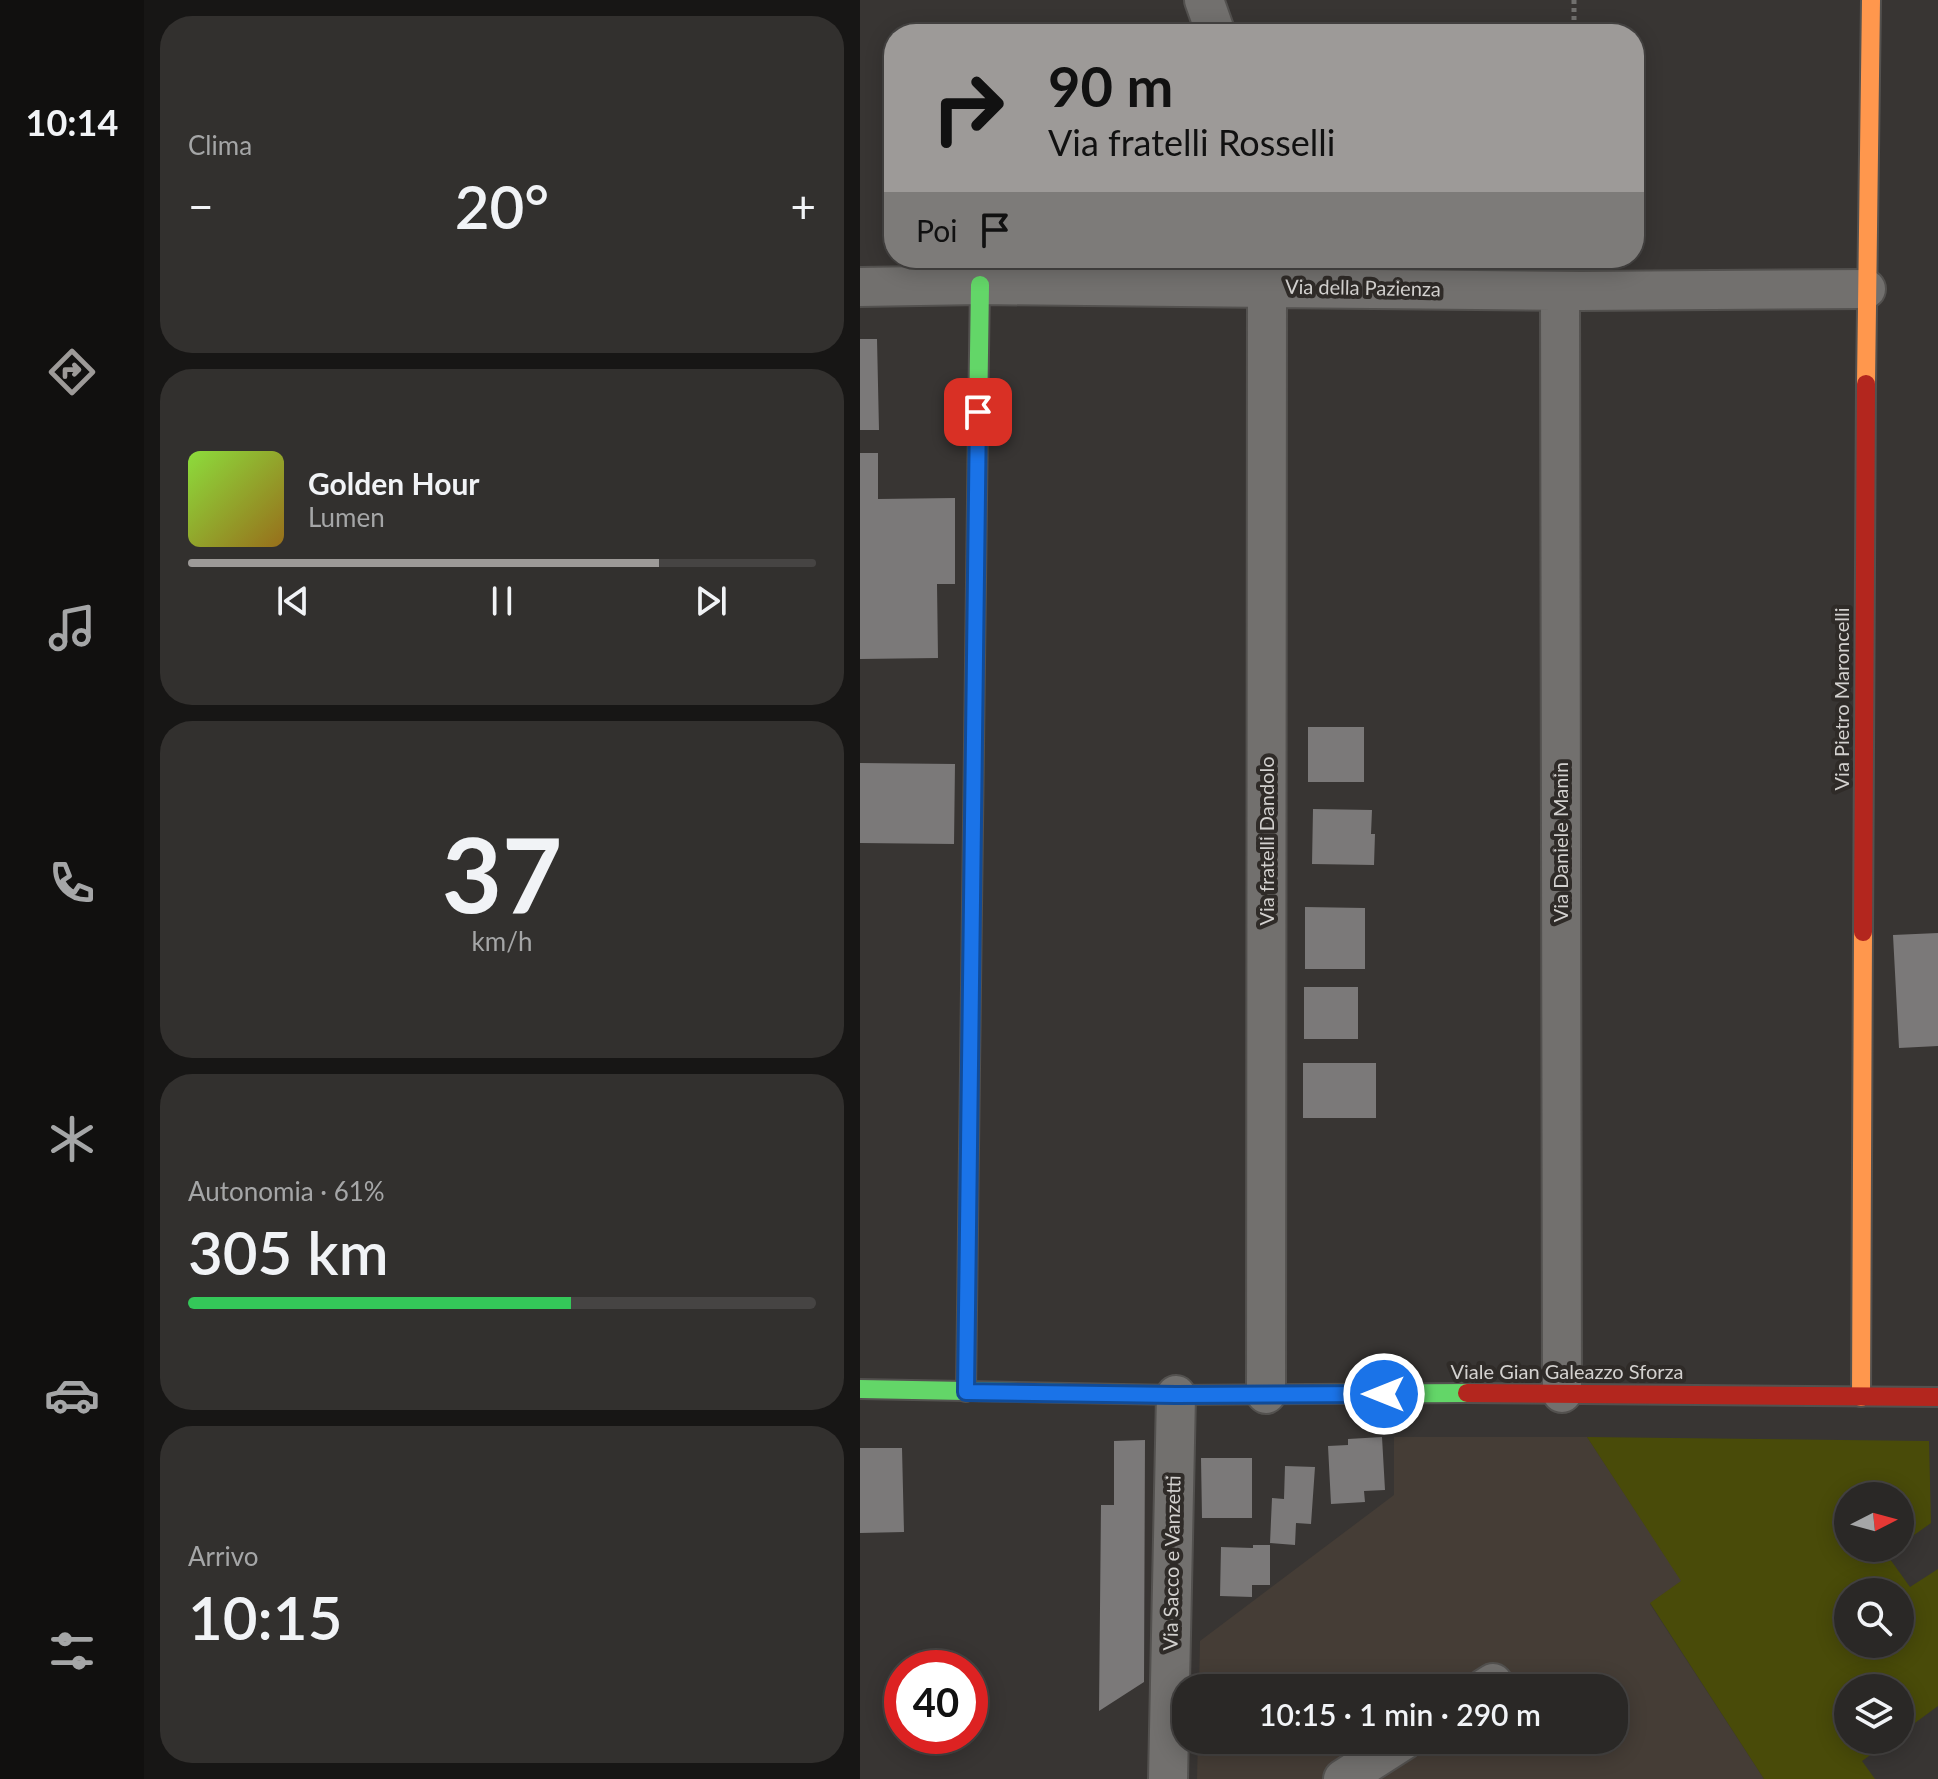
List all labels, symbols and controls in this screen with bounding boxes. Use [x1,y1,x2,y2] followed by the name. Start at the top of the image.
[1048,52,1173,119] text: 90 m
[916,56,1020,160] icon: right
[26,100,118,144] text: 10:14
[1048,120,1336,164] text: Via fratelli Rosselli
[188,129,252,161] text: Clima
[455,170,549,242] text: 20°
[188,180,214,232] text: −
[790,180,816,232] text: +
[973,208,1017,252] icon: arrive
[916,212,957,248] text: Poi
[1285,274,1441,300] street label: Via della Pazienza
[44,344,100,400] icon: directions
[944,378,1012,446] pin
[956,390,1000,434] icon: arrive
[308,465,480,501] text: Golden Hour
[308,501,385,533] text: Lumen
[271,579,315,623] icon: previous
[480,579,524,623] icon: pause
[689,579,733,623] icon: next
[44,600,100,656] icon: music
[1829,608,1853,790] street label: Via Pietro Maroncelli
[1254,756,1278,926] street label: Via fratelli Dandolo
[1548,762,1572,922] street label: Via Daniele Manin
[442,810,562,935] text: 37
[44,855,100,911] icon: phone
[472,925,532,957] text: km/h
[44,1111,100,1167] icon: climate
[188,1175,385,1207] text: Autonomia · 61%
[188,1216,389,1288] text: 305 km
[1342,1352,1426,1436] position arrow
[1451,1359,1683,1383] street label: Viale Gian Galeazzo Sforza
[44,1367,100,1423] icon: car
[1157,1475,1185,1651] street label: Via Sacco e Vanzetti
[1834,1482,1914,1562] north arrow
[1834,1482,1914,1754] map controls
[188,1540,259,1572] text: Arrivo
[1834,1578,1914,1658] button: search
[188,1581,342,1653] text: 10:15
[44,1623,100,1679] icon: filters
[884,1650,988,1754] speed limit sign: 40
[1834,1674,1914,1754] button: layers
[1259,1696,1541,1732] text: 10:15 · 1 min · 290 m

